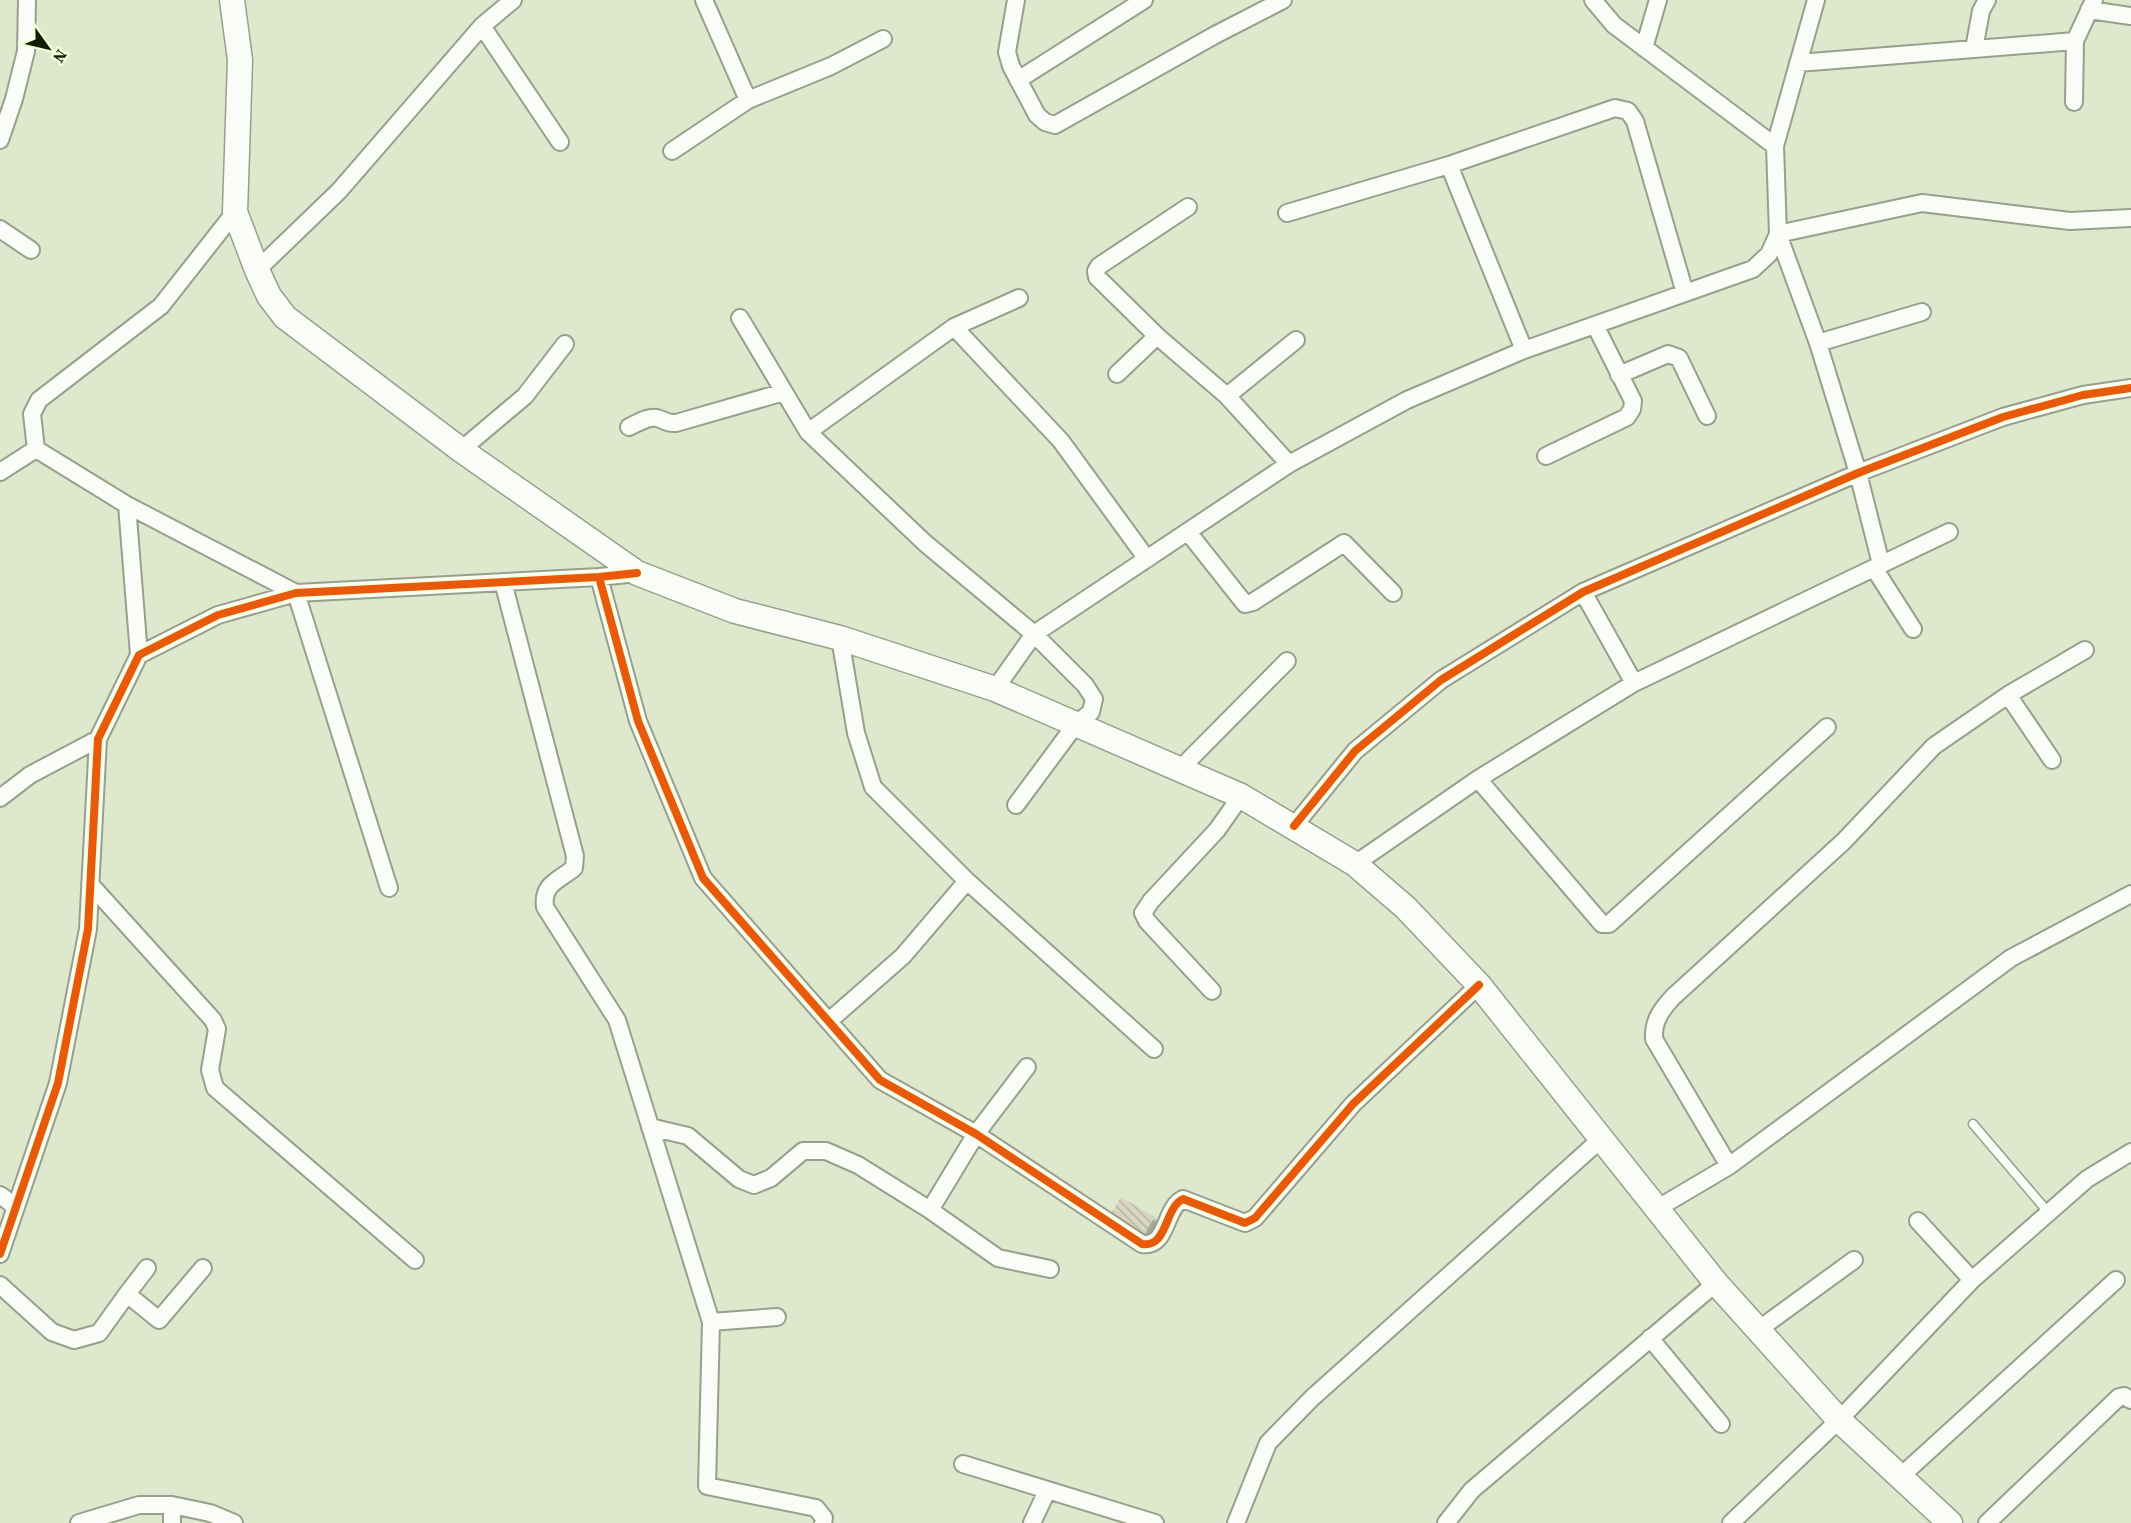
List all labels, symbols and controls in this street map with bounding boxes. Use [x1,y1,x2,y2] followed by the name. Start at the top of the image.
[18,18,78,78] north arrow
[48,45,73,68] text: N

